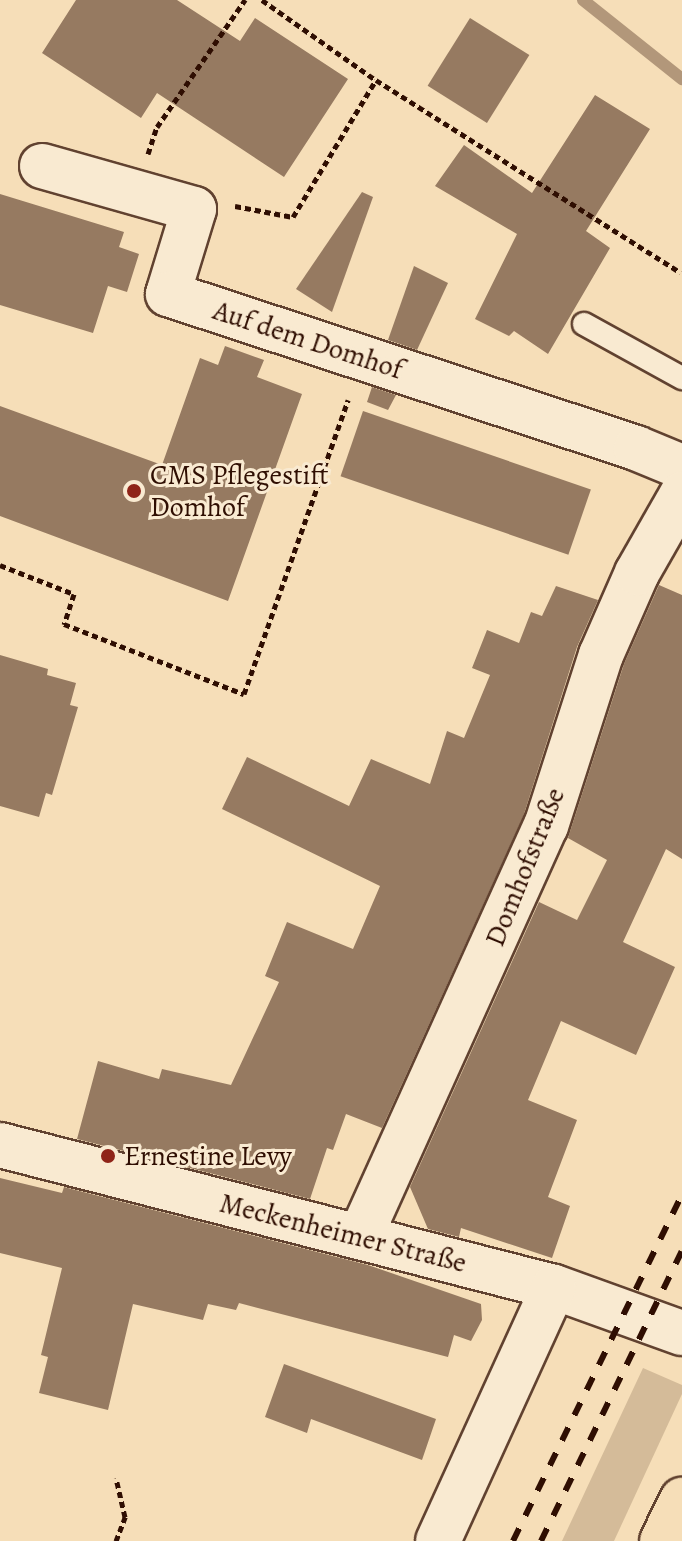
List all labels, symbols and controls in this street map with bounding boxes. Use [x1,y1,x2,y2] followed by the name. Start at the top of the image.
[209,294,407,386] street label: Auf dem Domhof
[150,458,329,524] place label: CMS Pflegestift Domhof
[125,482,143,500] marker: CMS Pflegestift Domhof
[478,783,572,951] street label: Domhofstraße
[124,1139,292,1173] place label: Ernestine Levy
[99,1147,117,1165] marker: Ernestine Levy
[216,1186,470,1280] street label: Meckenheimer Straße

